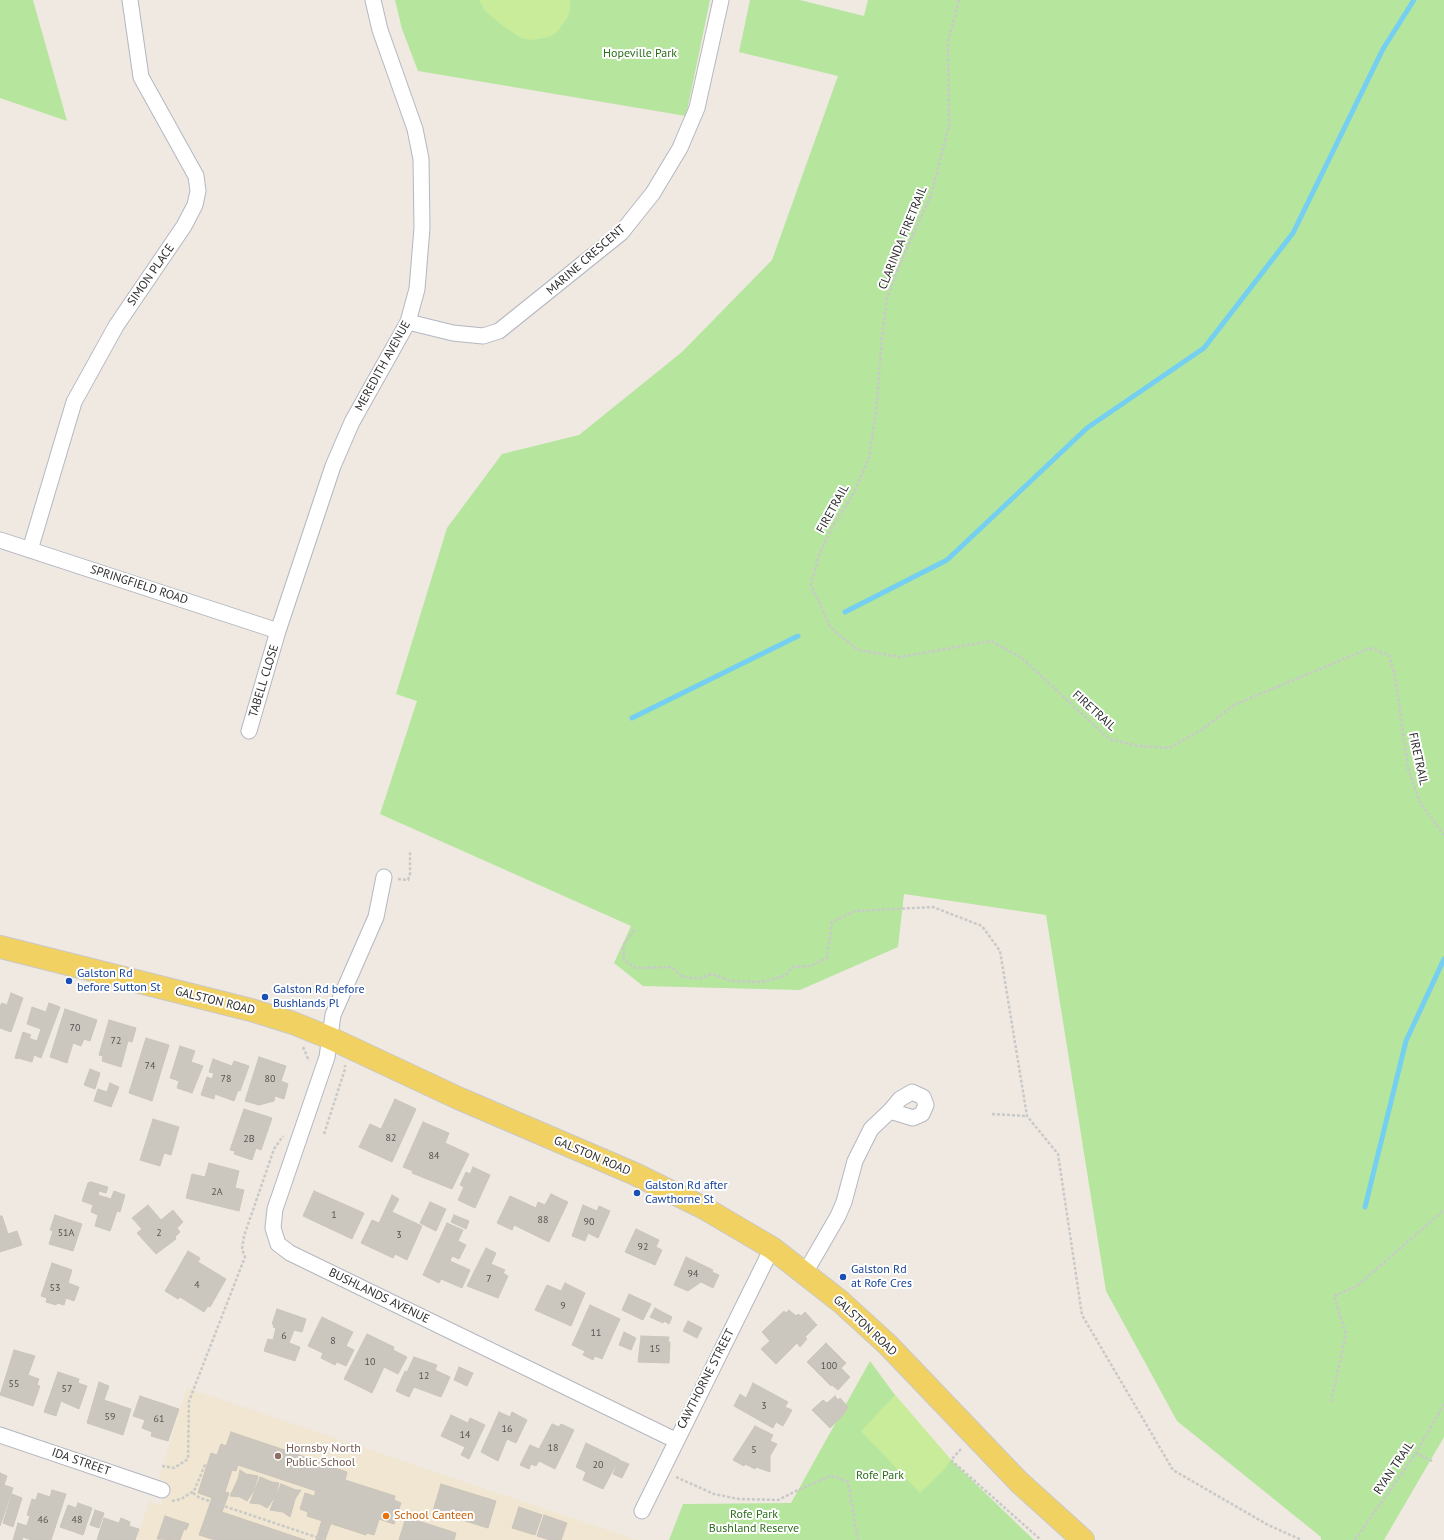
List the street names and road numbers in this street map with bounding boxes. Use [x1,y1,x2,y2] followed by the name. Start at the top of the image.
[876,184,930,292] street label: CLARINDA FIRETRAIL
[544,222,628,298] street label: MARINE CRESCENT
[125,241,177,309] street label: SIMON PLACE
[352,318,414,414] street label: MEREDITH AVENUE
[814,482,852,536] street label: FIRETRAIL
[88,562,190,608] street label: SPRINGFIELD ROAD
[246,643,282,719] street label: TABELL CLOSE
[1069,688,1119,734] street label: FIRETRAIL
[1405,731,1431,787] street label: FIRETRAIL
[174,984,256,1018] street label: GALSTON ROAD
[551,1133,633,1179] street label: GALSTON ROAD
[326,1265,432,1327] street label: BUSHLANDS AVENUE
[830,1293,900,1359] street label: GALSTON ROAD
[674,1326,738,1432] street label: CAWTHORNE STREET
[1371,1439,1417,1497] street label: RYAN TRAIL
[50,1445,112,1479] street label: IDA STREET

